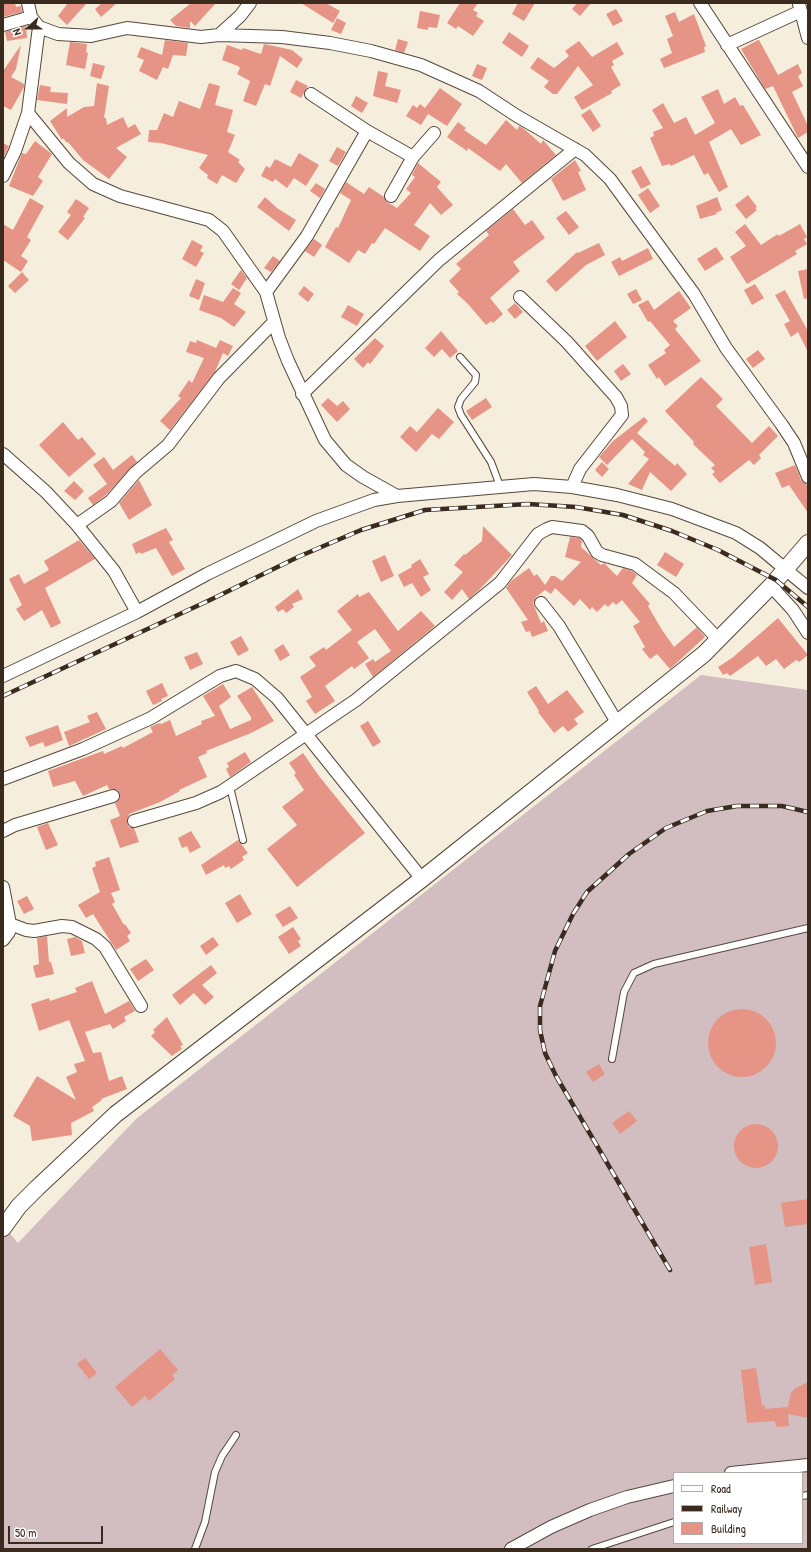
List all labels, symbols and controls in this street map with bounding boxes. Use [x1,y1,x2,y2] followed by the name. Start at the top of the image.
[8,8,48,48] north arrow
[9,27,24,38] text: N
[673,1472,803,1544] legend
[711,1480,731,1497] text: Road
[711,1500,742,1517] text: Railway
[10,1518,105,1544] scale bar
[711,1520,746,1537] text: Building
[15,1524,36,1541] text: 50 m

